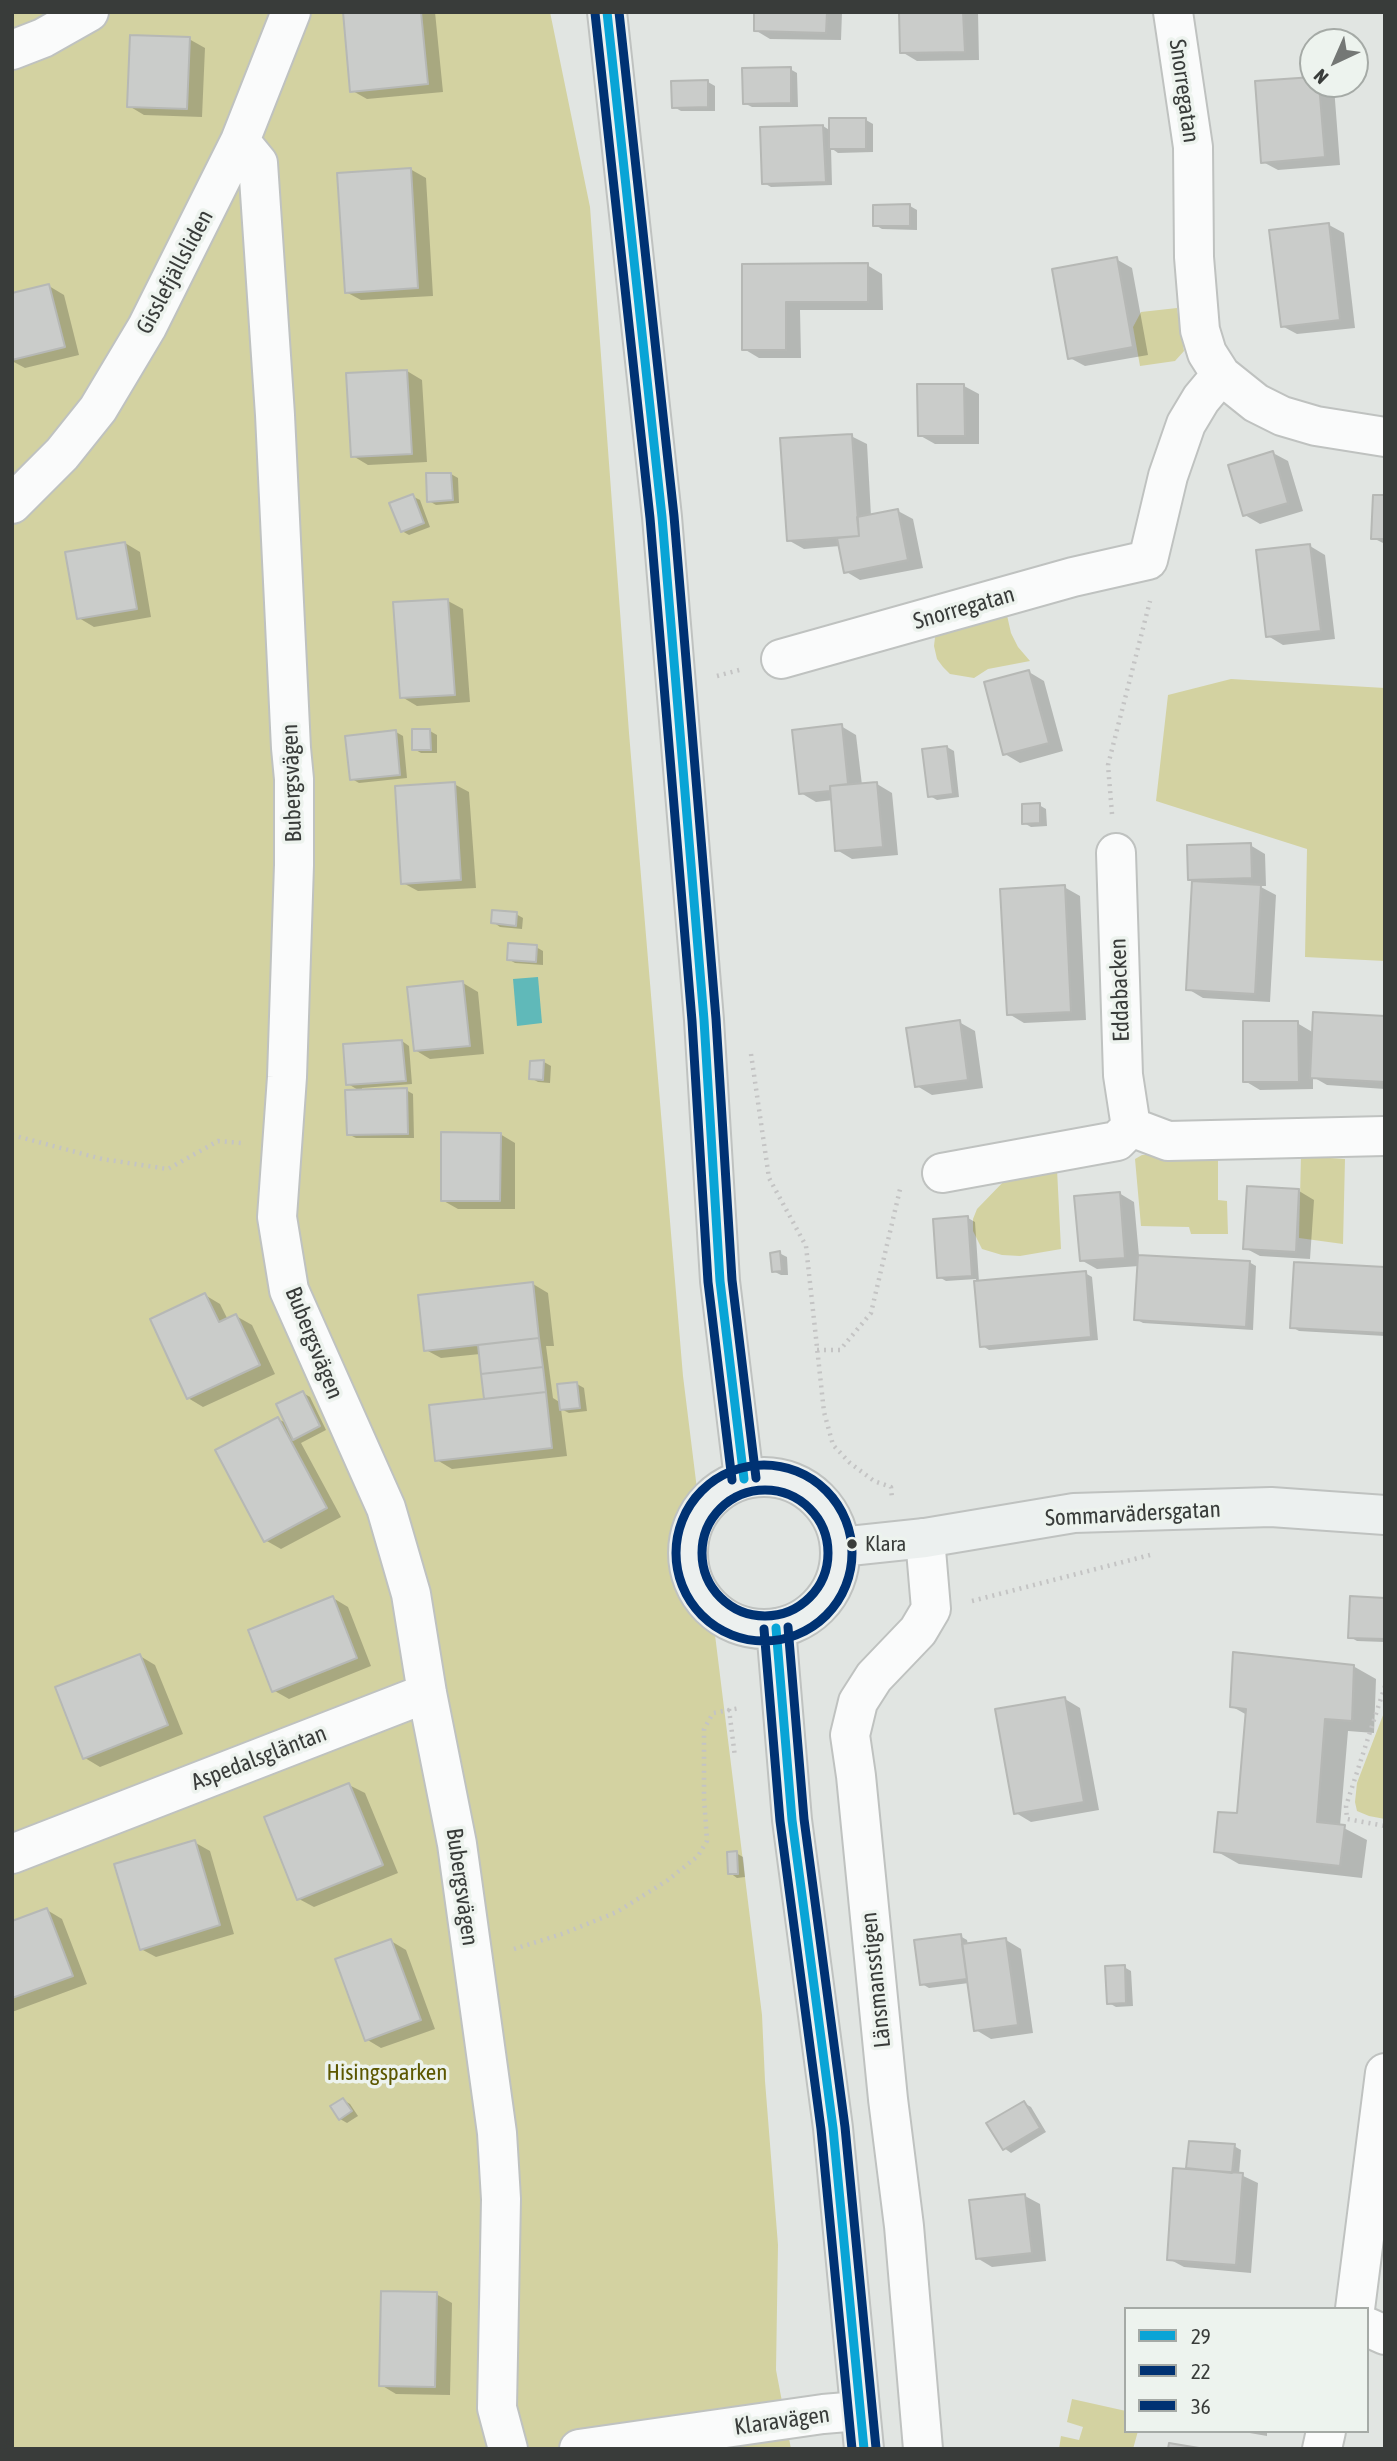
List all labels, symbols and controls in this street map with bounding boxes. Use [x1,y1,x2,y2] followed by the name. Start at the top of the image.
[1299,28,1369,98] north arrow
[1163,37,1205,145] street label: Snorregatan
[1309,65,1332,88] text: N
[131,205,219,339] street label: Gisslefjällsliden
[910,580,1018,636] street label: Snorregatan
[276,723,308,843] street label: Bubergsvägen
[1104,938,1136,1042] street label: Eddabacken
[279,1283,349,1403] street label: Bubergsvägen
[1044,1496,1222,1532] street label: Sommarvädersgatan
[865,1531,906,1557] place label: Klara
[845,1537,859,1551] marker: Klara
[187,1720,331,1796] street label: Aspedalsgläntan
[440,1826,484,1948] street label: Bubergsvägen
[855,1911,897,2049] street label: Länsmansstigen
[327,2059,447,2087] park label: Hisingsparken
[1124,2307,1369,2433] legend
[1191,2324,1211,2348] text: 29
[1191,2359,1211,2383] text: 22
[1191,2394,1211,2418] text: 36
[733,2401,831,2441] street label: Klaravägen

